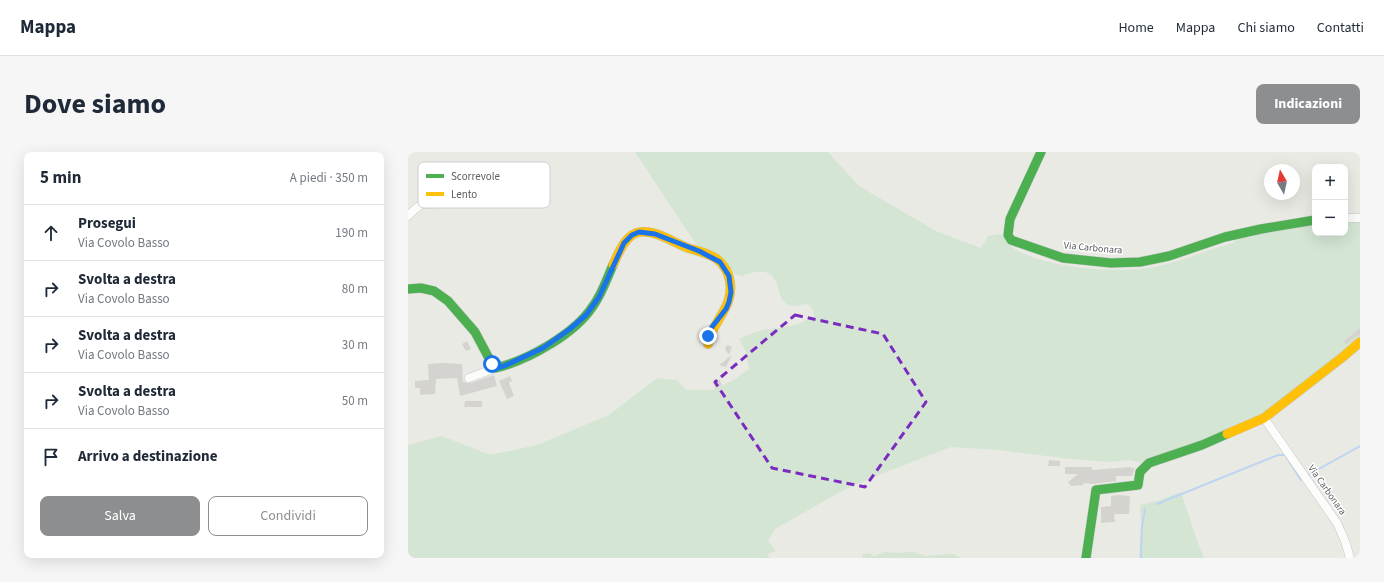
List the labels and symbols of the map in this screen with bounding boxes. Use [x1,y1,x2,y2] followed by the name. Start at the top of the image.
[418,162,550,208] legend
[1264,164,1300,200] north arrow
[451,169,501,184] text: Scorrevole
[451,187,477,202] text: Lento
[1063,238,1123,258] street label: Via Carbonara
[699,327,717,345] route end
[483,355,501,373] route start
[1304,462,1350,518] street label: Via Carbonara

